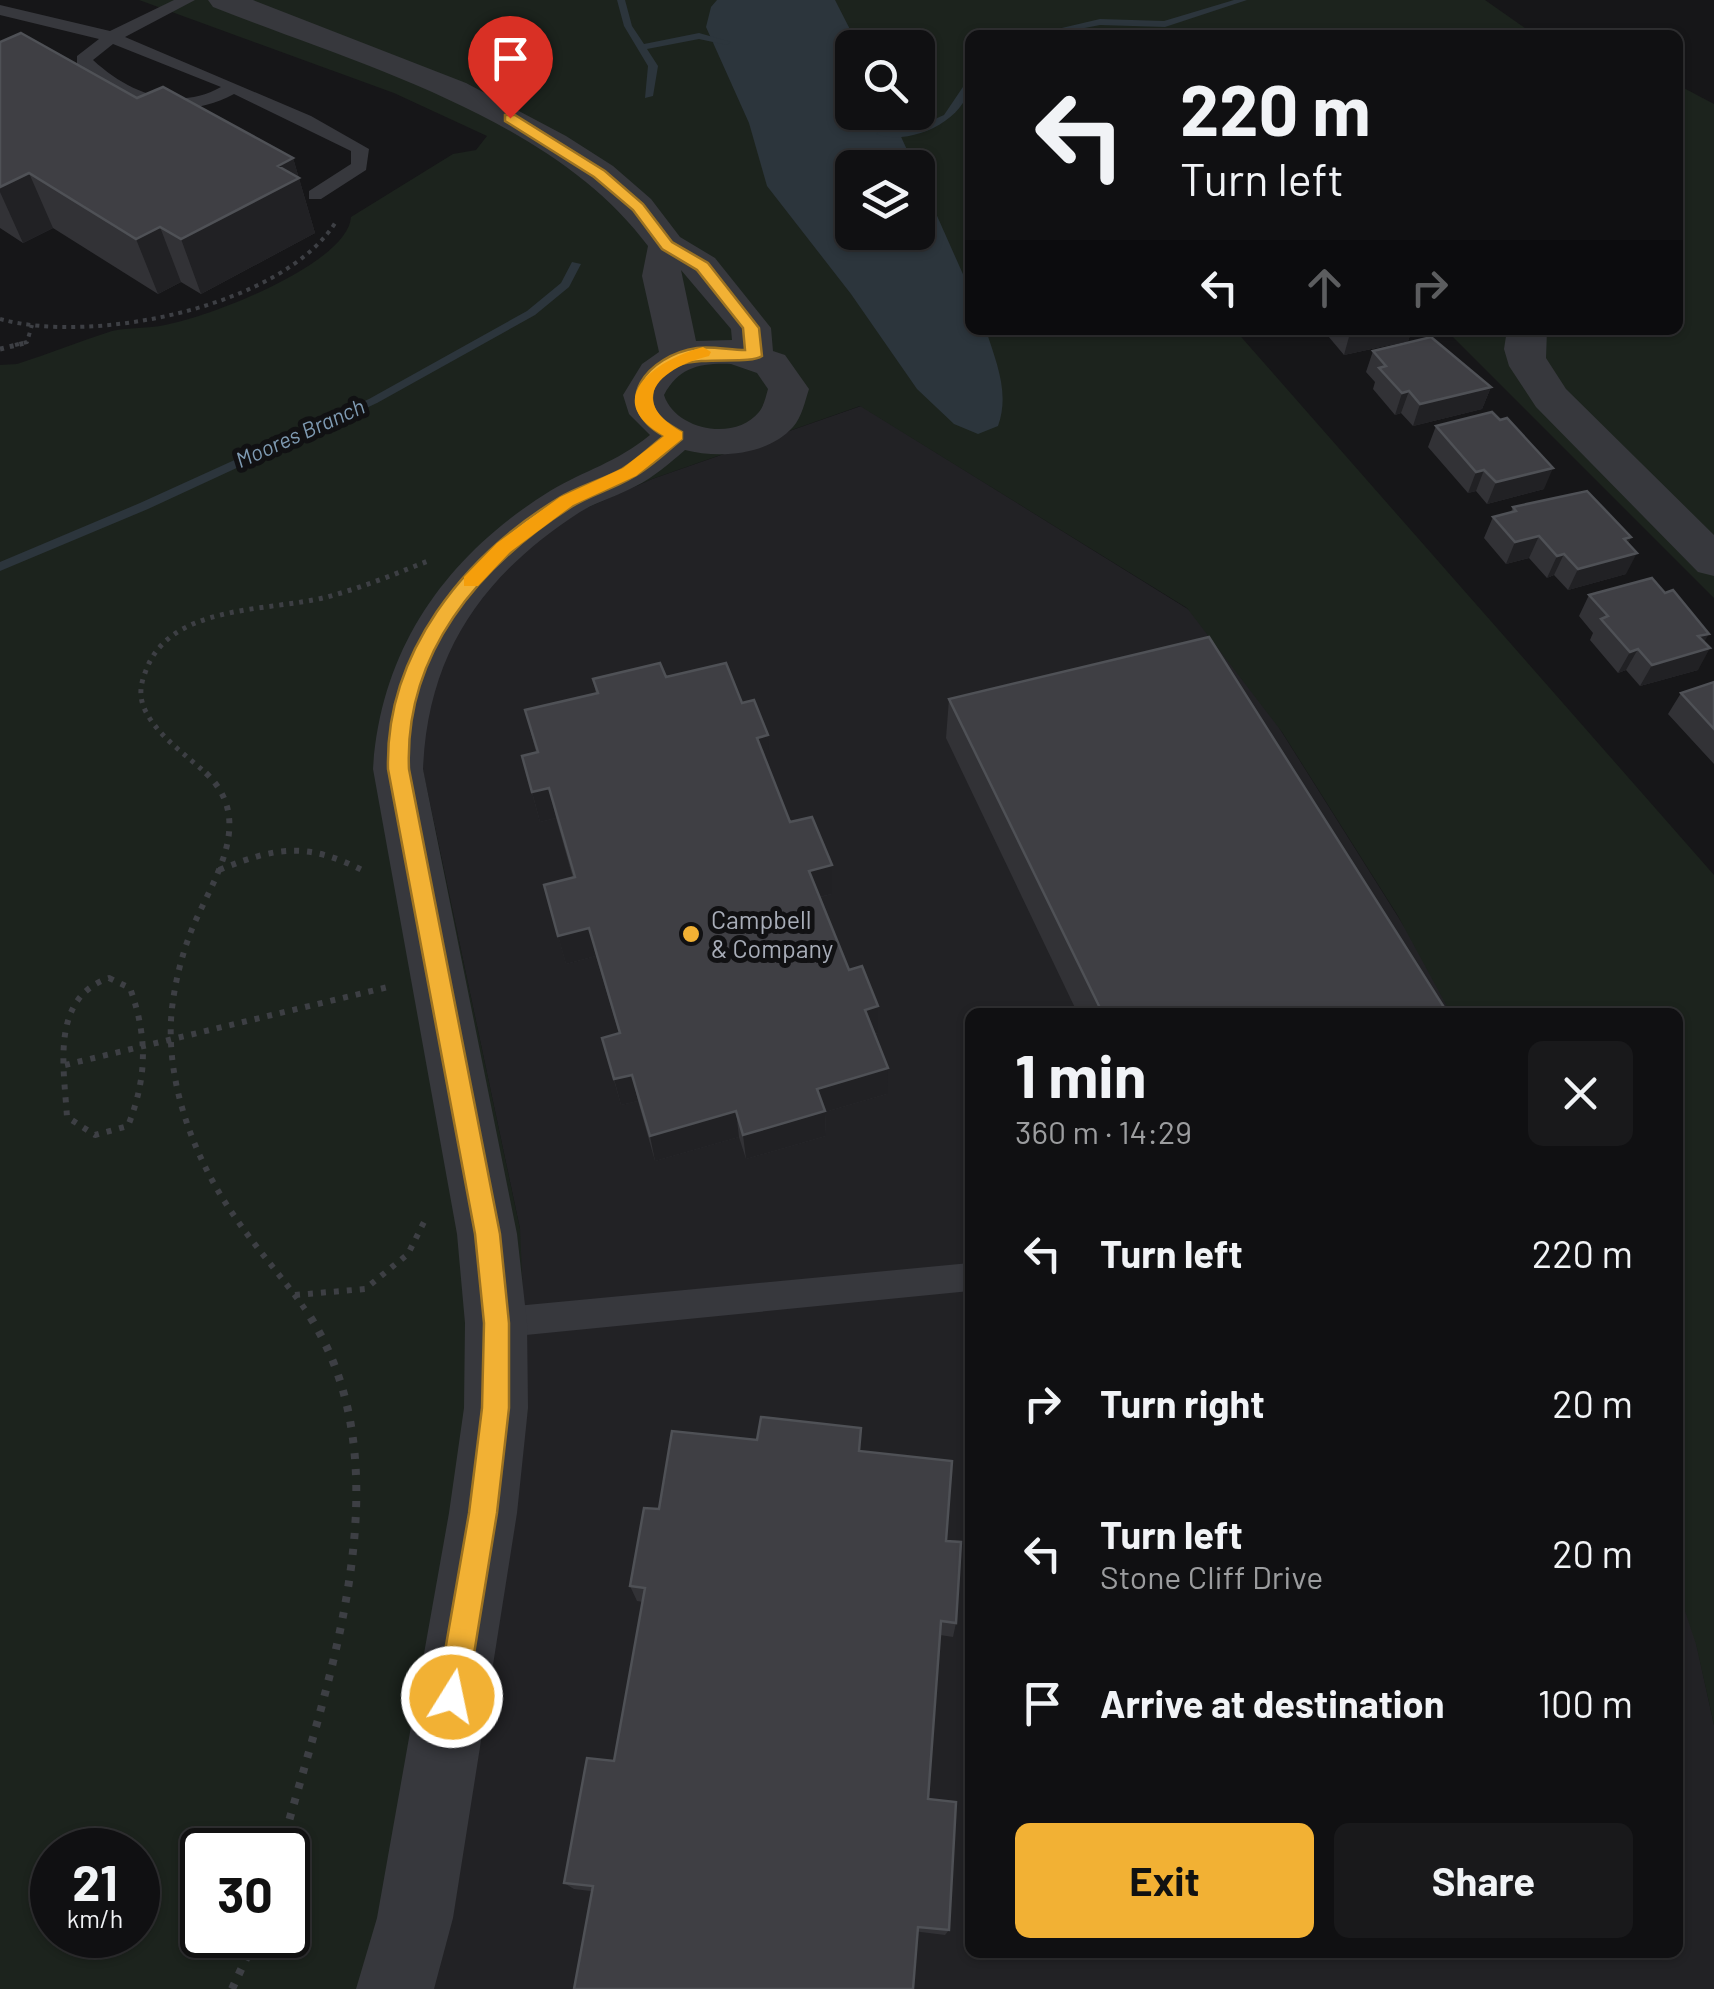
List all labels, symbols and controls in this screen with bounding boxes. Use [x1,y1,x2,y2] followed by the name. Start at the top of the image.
[468,16,553,119] pin
[835,30,935,250] map controls
[835,30,935,130] button: search
[483,31,538,86] icon: arrive
[1180,66,1371,150] text: 220 m
[1015,70,1145,200] icon: left
[835,150,935,250] button: layers
[1180,151,1344,205] text: Turn left
[1192,260,1247,315] icon: left
[1297,260,1352,315] icon: ahead
[1402,260,1457,315] icon: right
[231,392,368,472] water label: Moores Branch
[711,904,833,963] place label: Campbell & Company
[680,923,702,945] marker: Campbell & Company
[1015,1038,1146,1110] text: 1 min
[1528,1041,1633,1146] button: close
[1015,1112,1192,1150] text: 360 m · 14:29
[1015,1226,1070,1281] icon: left
[1100,1230,1243,1276] text: Turn left
[1532,1230,1633,1276] text: 220 m
[1015,1376,1070,1431] icon: right
[1100,1380,1265,1426] text: Turn right
[1552,1380,1633,1426] text: 20 m
[1100,1511,1243,1557] text: Turn left
[1015,1526,1070,1581] icon: left
[1552,1530,1633,1576] text: 20 m
[1100,1557,1323,1595] text: Stone Cliff Drive
[400,1645,504,1749] position arrow
[1015,1676,1070,1731] icon: arrive
[1100,1680,1445,1726] text: Arrive at destination
[1538,1680,1633,1726] text: 100 m
[1015,1823,1314,1938] button: Exit
[1334,1823,1633,1938] button: Share
[180,1828,310,1958] speed limit sign: 30
[72,1851,118,1911] text: 21
[67,1903,123,1933] text: km/h

